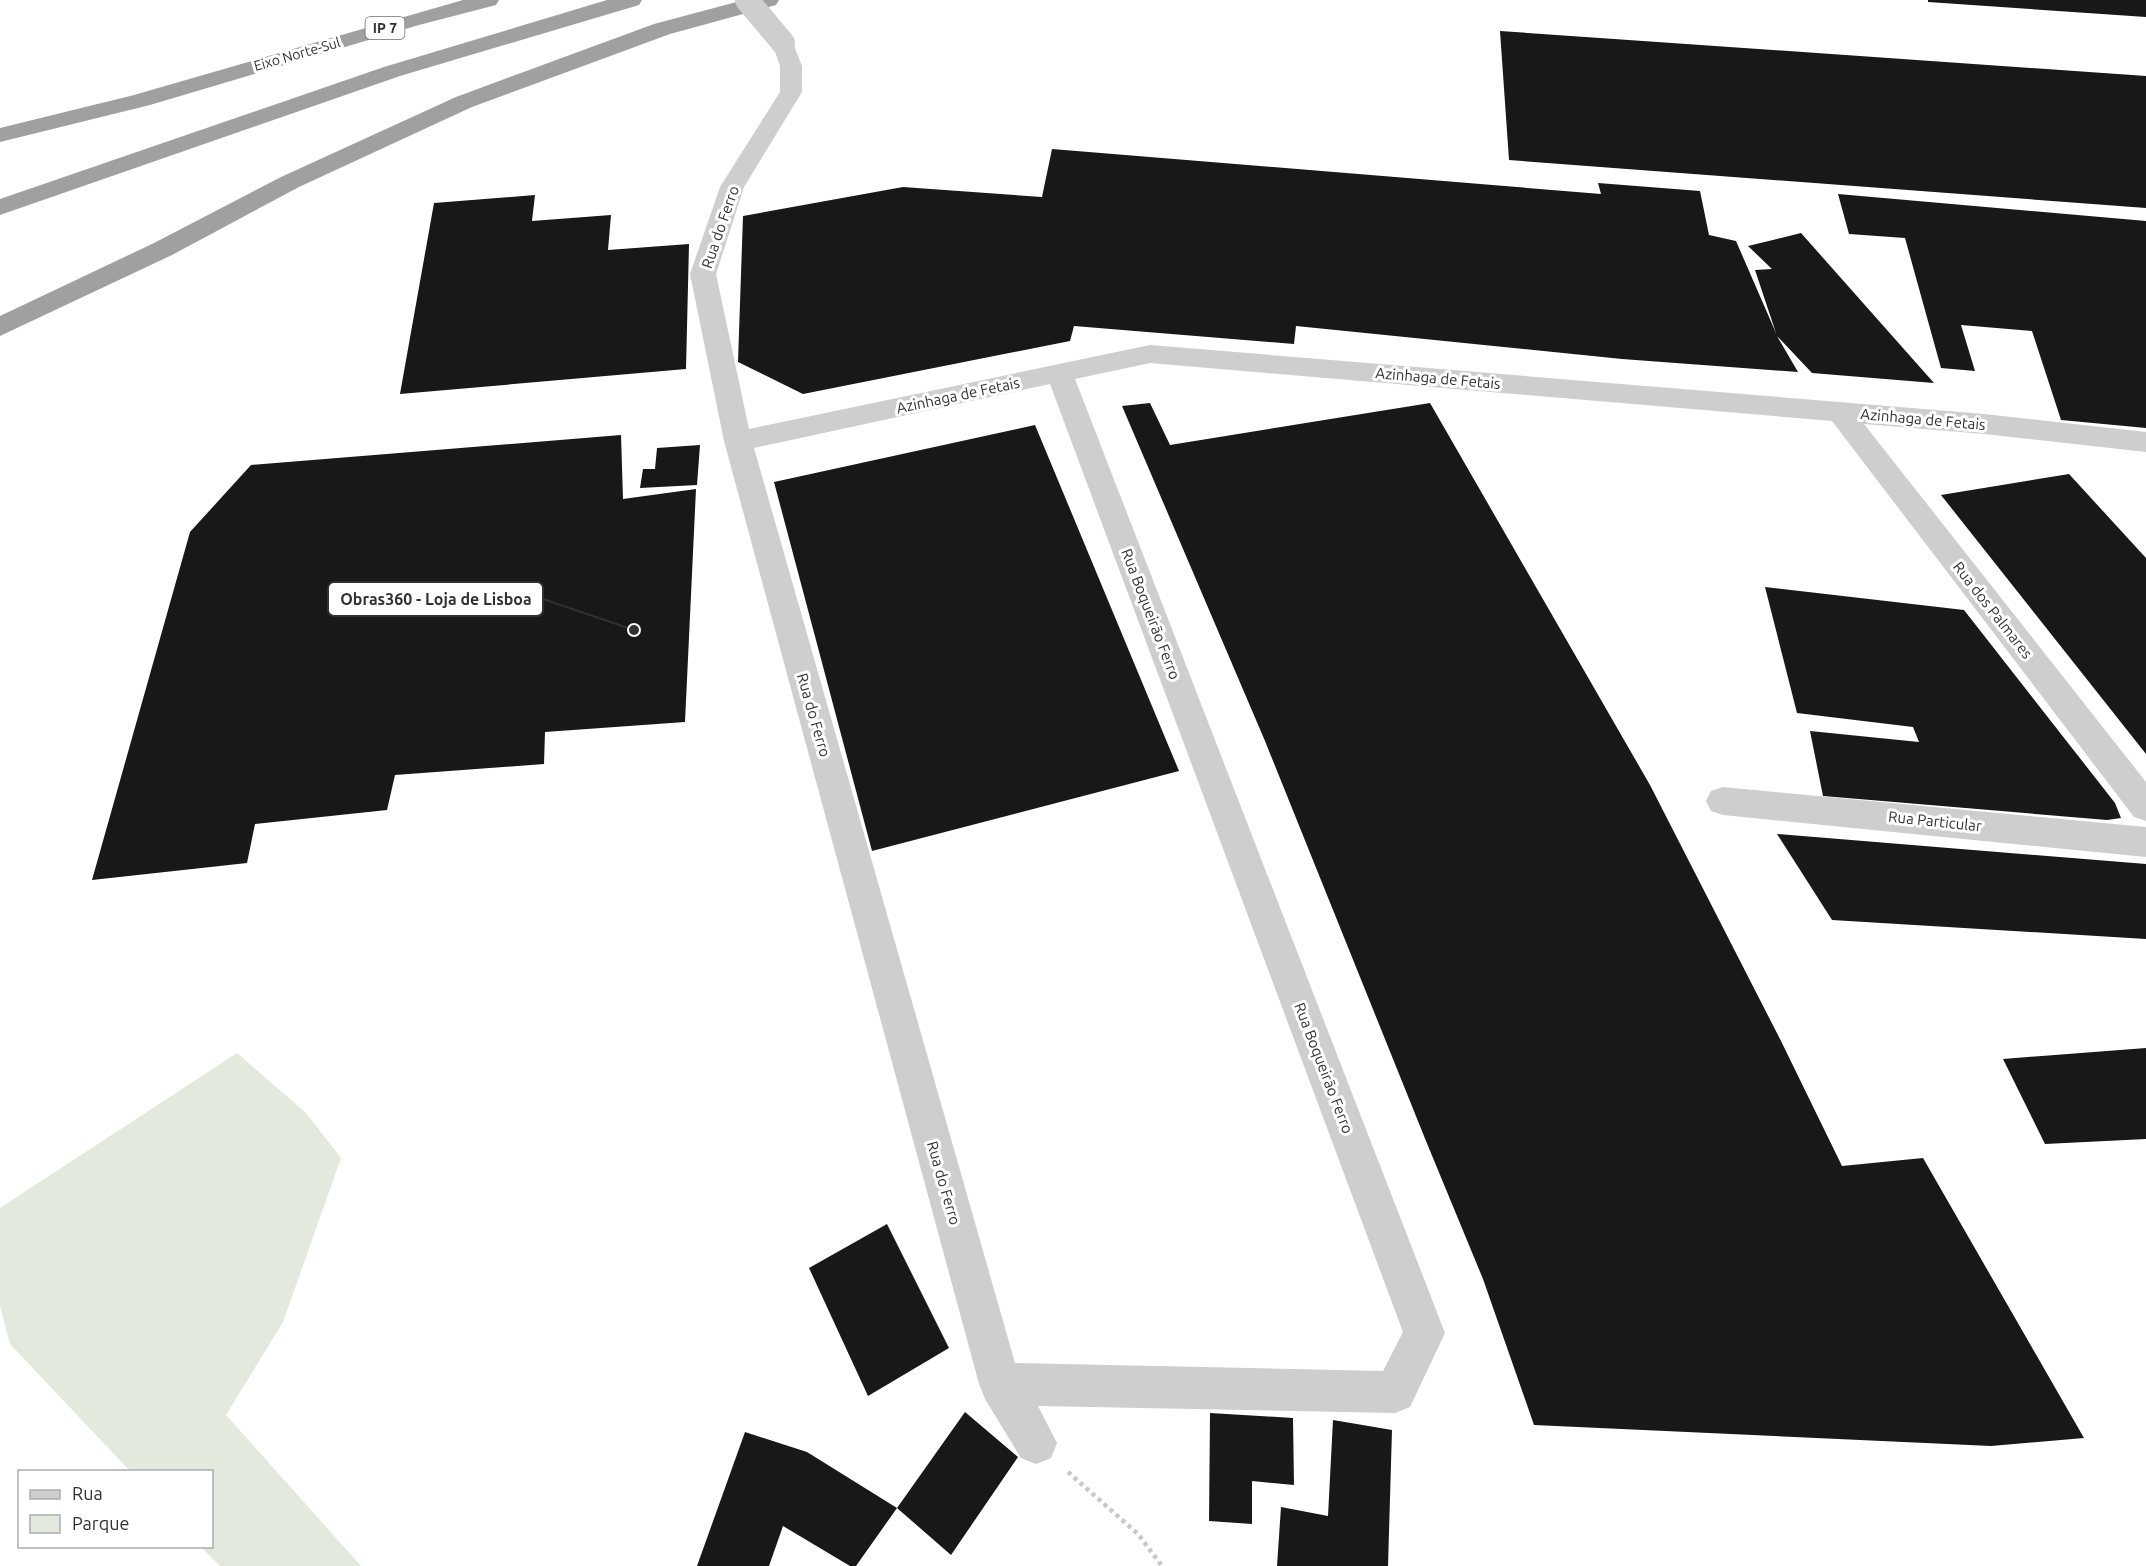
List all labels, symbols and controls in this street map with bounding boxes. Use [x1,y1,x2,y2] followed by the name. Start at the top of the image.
[366,17,404,39] road number: IP 7
[252,34,342,74] street label: Eixo Norte-Sul
[698,183,742,271] street label: Rua do Ferro
[1375,364,1501,392] street label: Azinhaga de Fetais
[895,374,1021,416] street label: Azinhaga de Fetais
[1860,405,1986,433] street label: Azinhaga de Fetais
[1118,546,1184,682] street label: Rua Boqueirão Ferro
[1950,558,2036,662] street label: Rua dos Palmares
[328,582,543,616] callout: Obras360 - Loja de Lisboa
[340,590,532,608] text: Obras360 - Loja de Lisboa
[794,671,834,759] street label: Rua do Ferro
[1888,808,1983,834] street label: Rua Particular
[1291,1000,1357,1136] street label: Rua Boqueirão Ferro
[924,1139,964,1227] street label: Rua do Ferro
[18,1470,213,1548] legend
[72,1483,103,1503] text: Rua
[72,1513,129,1533] text: Parque

